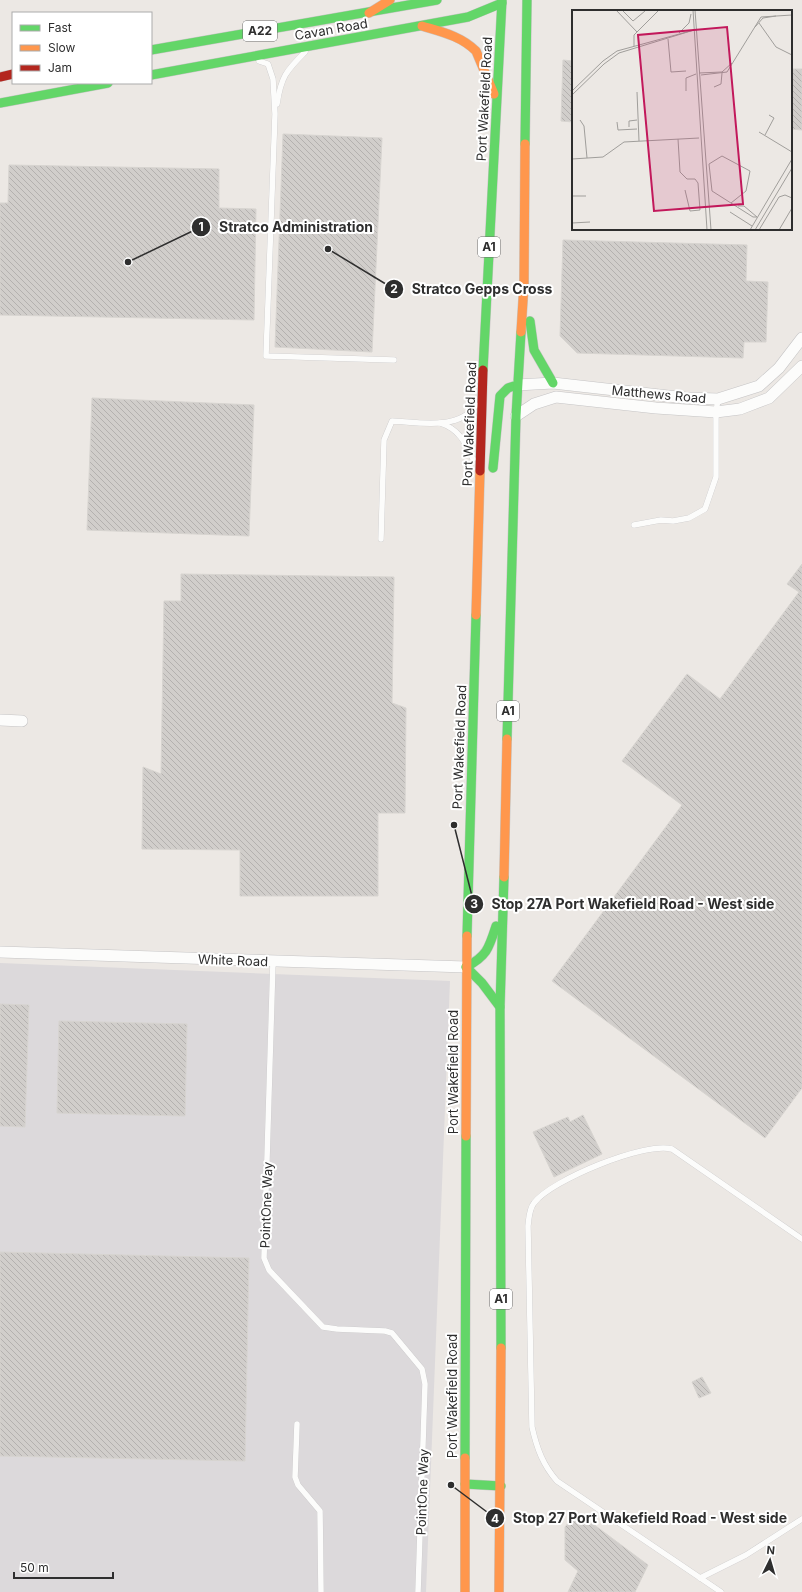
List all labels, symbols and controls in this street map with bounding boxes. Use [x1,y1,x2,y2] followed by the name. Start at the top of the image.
[572,10,792,230] inset map
[12,12,152,84] legend
[293,15,369,43] street label: Cavan Road
[48,20,72,35] text: Fast
[243,21,277,41] road number: A22
[473,36,495,162] street label: Port Wakefield Road
[48,40,76,55] text: Slow
[48,60,72,75] text: Jam
[191,214,381,240] callout: Stratco Administration
[219,218,373,235] text: Stratco Administration
[198,219,204,234] text: 1
[478,237,500,257] road number: A1
[384,276,560,302] callout: Stratco Gepps Cross
[412,280,553,297] text: Stratco Gepps Cross
[390,281,398,296] text: 2
[459,361,479,487] street label: Port Wakefield Road
[611,382,707,406] street label: Matthews Road
[449,684,469,810] street label: Port Wakefield Road
[497,701,519,721] road number: A1
[464,891,783,917] callout: Stop 27A Port Wakefield Road - West side
[492,895,774,912] text: Stop 27A Port Wakefield Road - West side
[470,896,478,911] text: 3
[198,951,268,969] street label: White Road
[445,1010,461,1134] street label: Port Wakefield Road
[256,1161,276,1249] street label: PointOne Way
[490,1289,512,1309] road number: A1
[444,1334,460,1458] street label: Port Wakefield Road
[412,1448,432,1536] street label: PointOne Way
[485,1505,795,1531] callout: Stop 27 Port Wakefield Road - West side
[513,1509,787,1526] text: Stop 27 Port Wakefield Road - West side
[491,1511,499,1526] text: 4
[750,1540,790,1580] north arrow
[766,1543,776,1557] text: N
[14,1554,113,1580] scale bar
[20,1560,49,1575] text: 50 m

